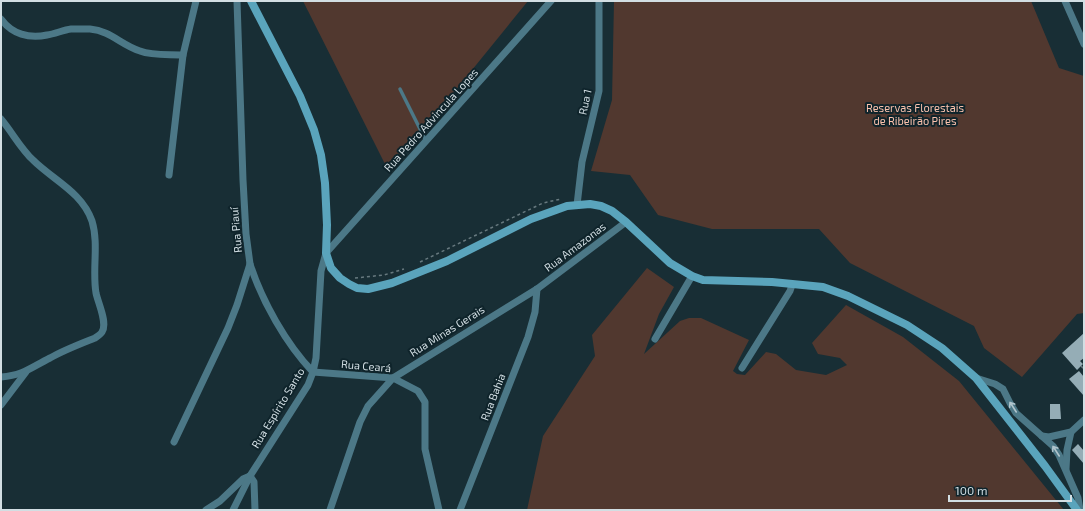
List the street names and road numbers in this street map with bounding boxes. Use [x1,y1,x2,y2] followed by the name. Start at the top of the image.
[381,65,481,174] street label: Rua Pedro Advincula Lopes
[575,88,594,116] street label: Rua 1
[227,205,244,253] street label: Rua Piauí
[541,219,608,274] street label: Rua Amazonas
[407,302,487,359] street label: Rua Minas Gerais
[340,357,392,374] street label: Rua Ceará
[248,365,307,450] street label: Rua Espírito Santo
[478,371,507,422] street label: Rua Bahia

